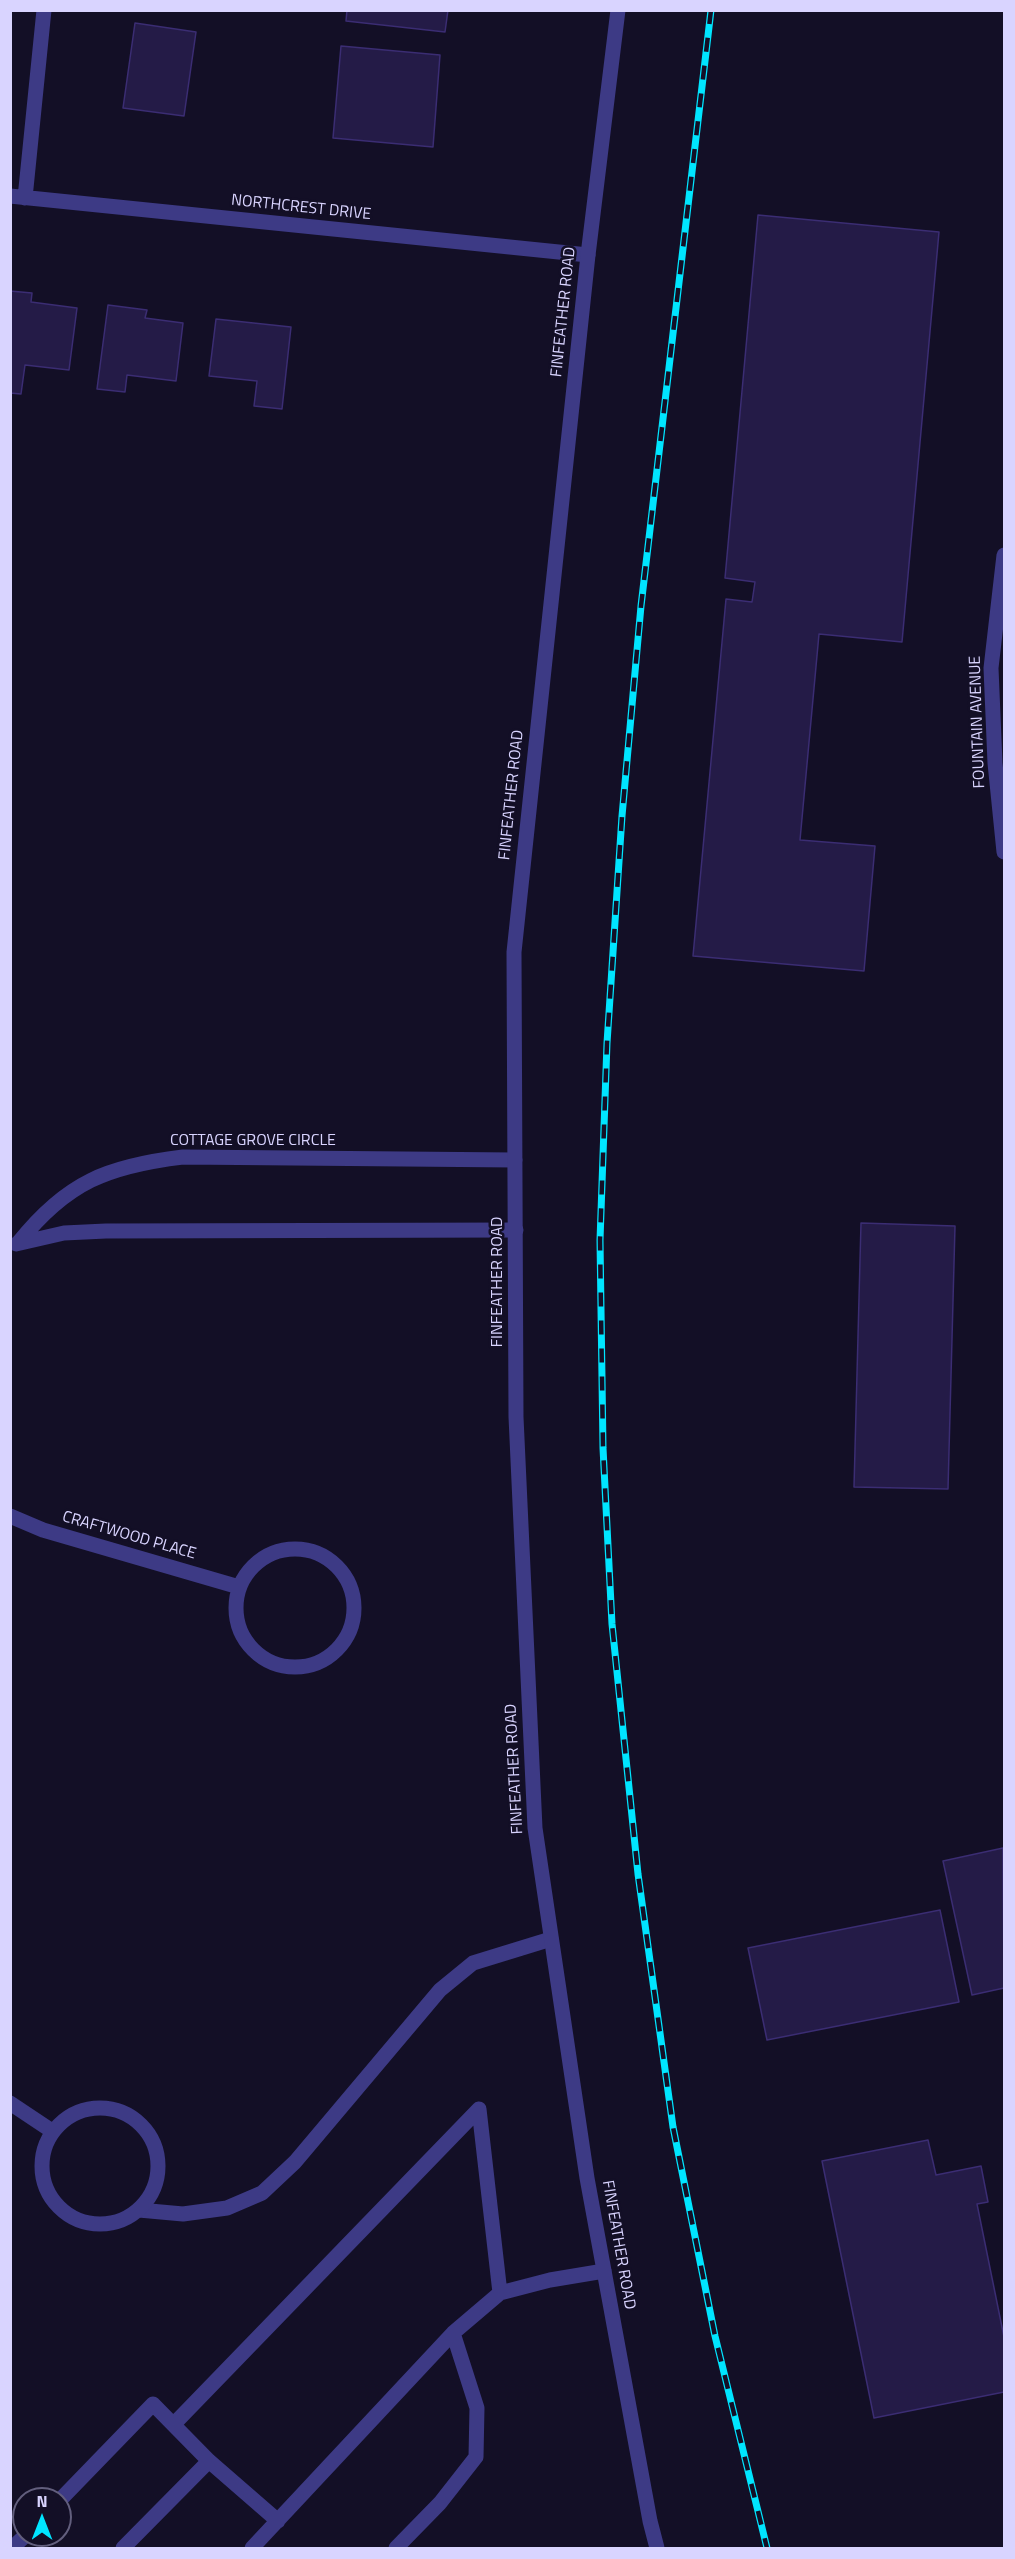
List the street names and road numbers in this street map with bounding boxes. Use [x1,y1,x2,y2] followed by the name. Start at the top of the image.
[230,191,372,225] street label: NORTHCREST DRIVE
[548,246,580,378] street label: FINFEATHER ROAD
[966,655,990,789] street label: FOUNTAIN AVENUE
[496,729,528,861] street label: FINFEATHER ROAD
[170,1131,336,1151] street label: COTTAGE GROVE CIRCLE
[488,1217,508,1347] street label: FINFEATHER ROAD
[60,1508,198,1564] street label: CRAFTWOOD PLACE
[502,1703,528,1835] street label: FINFEATHER ROAD
[597,2179,639,2311] street label: FINFEATHER ROAD

